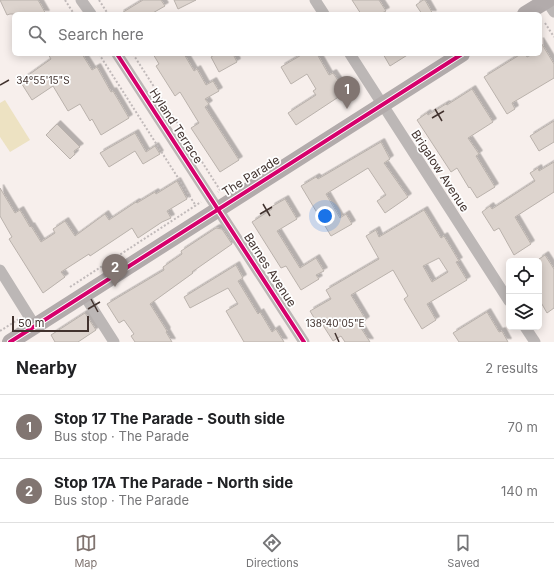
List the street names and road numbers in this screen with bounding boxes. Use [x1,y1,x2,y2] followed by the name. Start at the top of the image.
[146,85,206,166] street label: Hyland Terrace
[408,127,473,215] street label: Brigalow Avenue
[219,152,282,199] street label: The Parade
[241,230,300,310] street label: Barnes Avenue

